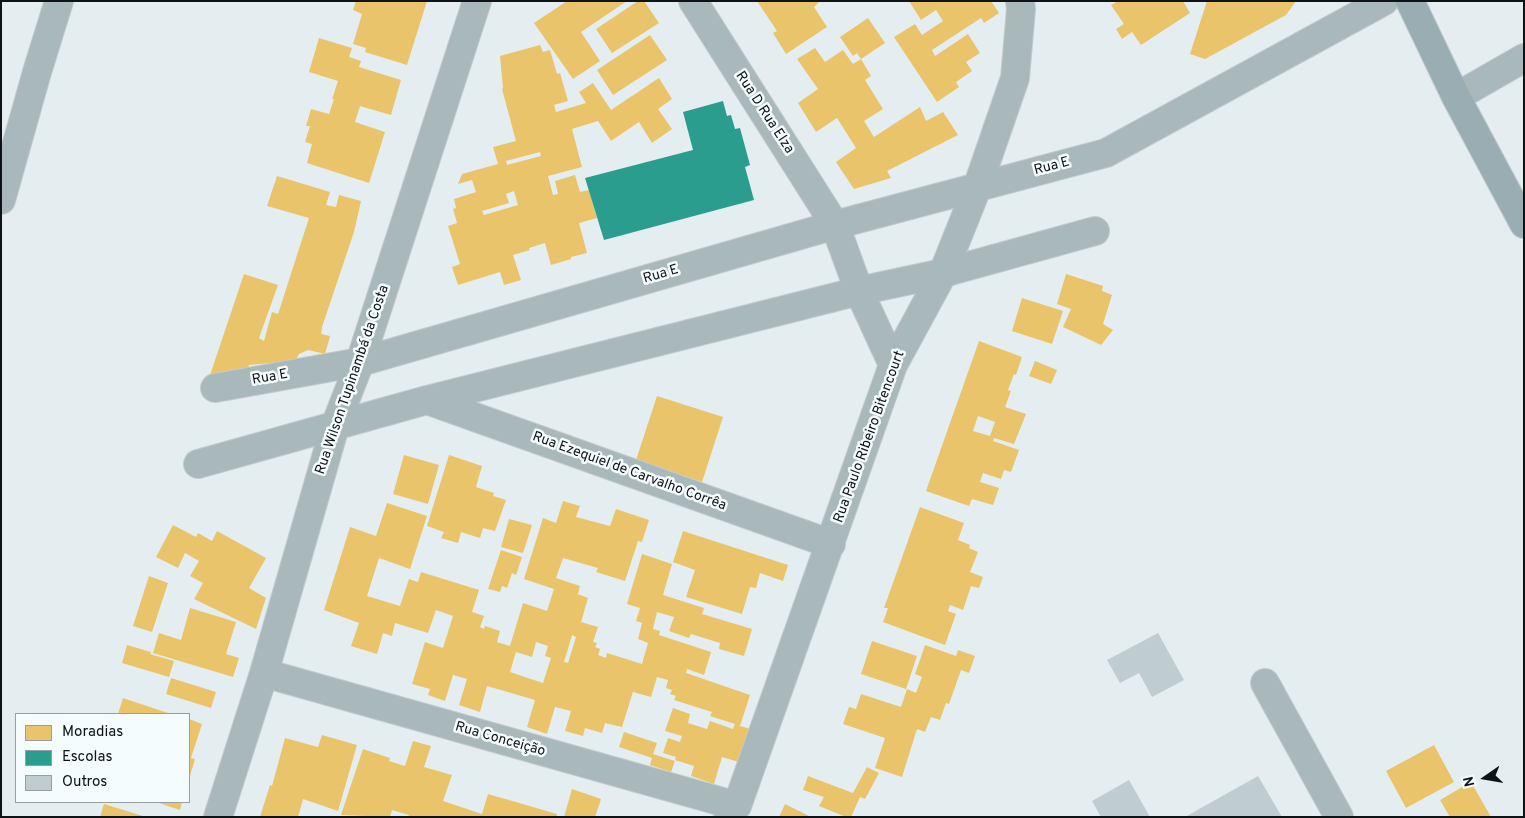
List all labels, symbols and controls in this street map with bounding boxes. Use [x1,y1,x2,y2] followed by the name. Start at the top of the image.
[731,69,797,157] street label: Rua D Rua Elza
[1032,154,1072,180] street label: Rua E
[641,262,681,288] street label: Rua E
[313,283,393,477] street label: Rua Wilson Tupinambá da Costa
[831,349,909,525] street label: Rua Paulo Ribeiro Bitencourt
[251,367,289,389] street label: Rua E
[530,429,728,515] street label: Rua Ezequiel de Carvalho Corrêa
[15,713,190,803] legend
[453,719,547,761] street label: Rua Conceição
[62,723,123,742] text: Moradias
[62,748,112,767] text: Escolas
[1460,753,1510,803] north arrow
[62,773,107,792] text: Outros
[1460,775,1479,788] text: N

